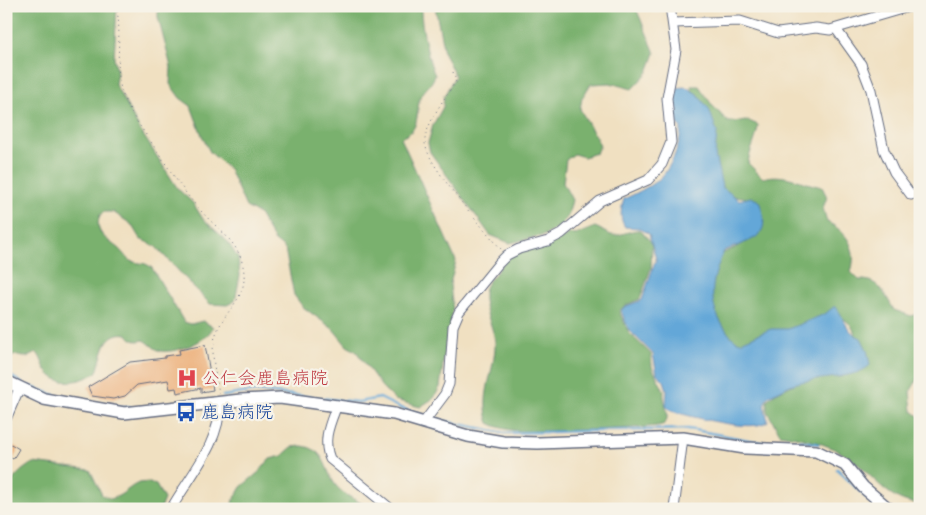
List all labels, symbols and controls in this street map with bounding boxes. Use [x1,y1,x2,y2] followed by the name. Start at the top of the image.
[176,367,198,389] hospital icon: 公仁会鹿島病院
[202,367,328,389] place label: 公仁会鹿島病院
[175,401,197,423] bus stop icon: 鹿島病院
[201,401,273,423] place label: 鹿島病院

